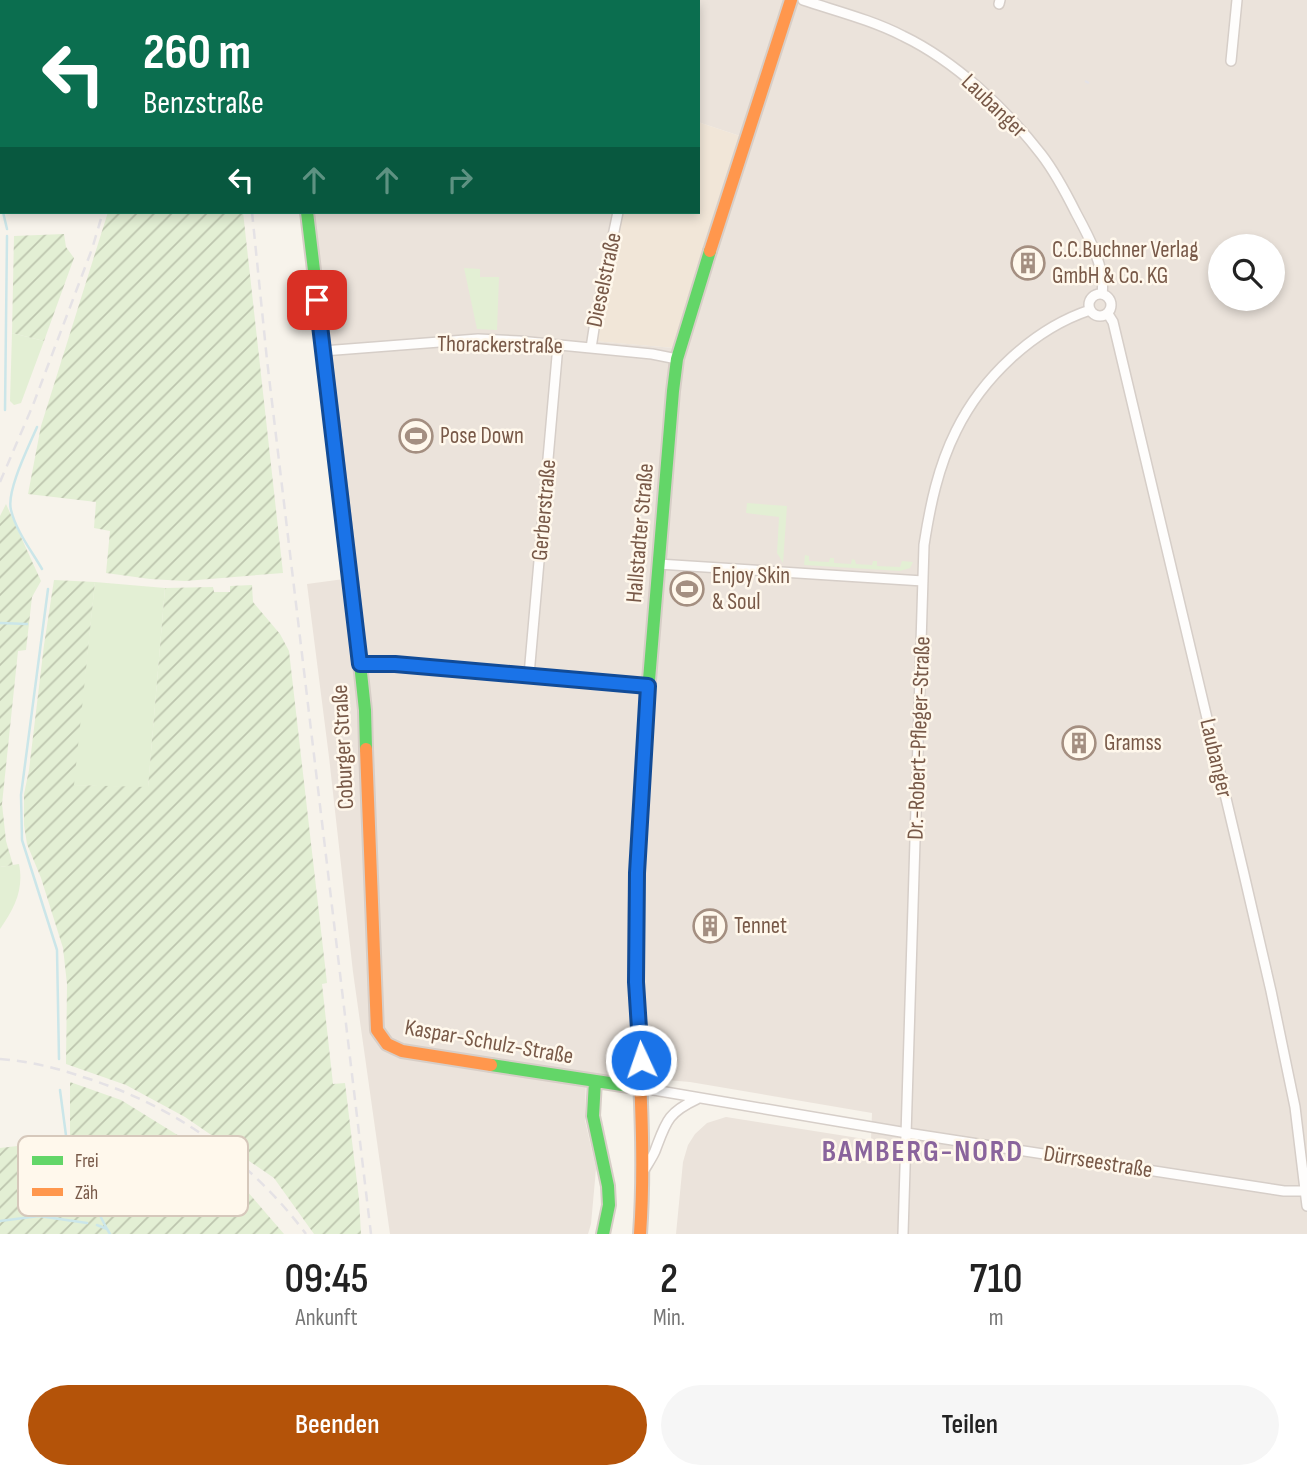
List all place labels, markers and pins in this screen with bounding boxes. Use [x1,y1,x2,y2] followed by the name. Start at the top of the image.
[1052,236,1198,290] place label: C.C.Buchner Verlag GmbH & Co. KG
[1009,244,1047,282] building icon: C.C.Buchner Verlag GmbH & Co. KG
[287,270,347,330] pin
[397,417,435,455] sports icon: Pose Down
[440,422,524,450] place label: Pose Down
[712,562,790,616] place label: Enjoy Skin & Soul
[668,570,706,608] sports icon: Enjoy Skin & Soul
[1060,724,1098,762] building icon: Gramss
[1104,729,1162,757] place label: Gramss
[691,907,729,945] building icon: Tennet
[734,912,787,940] place label: Tennet

